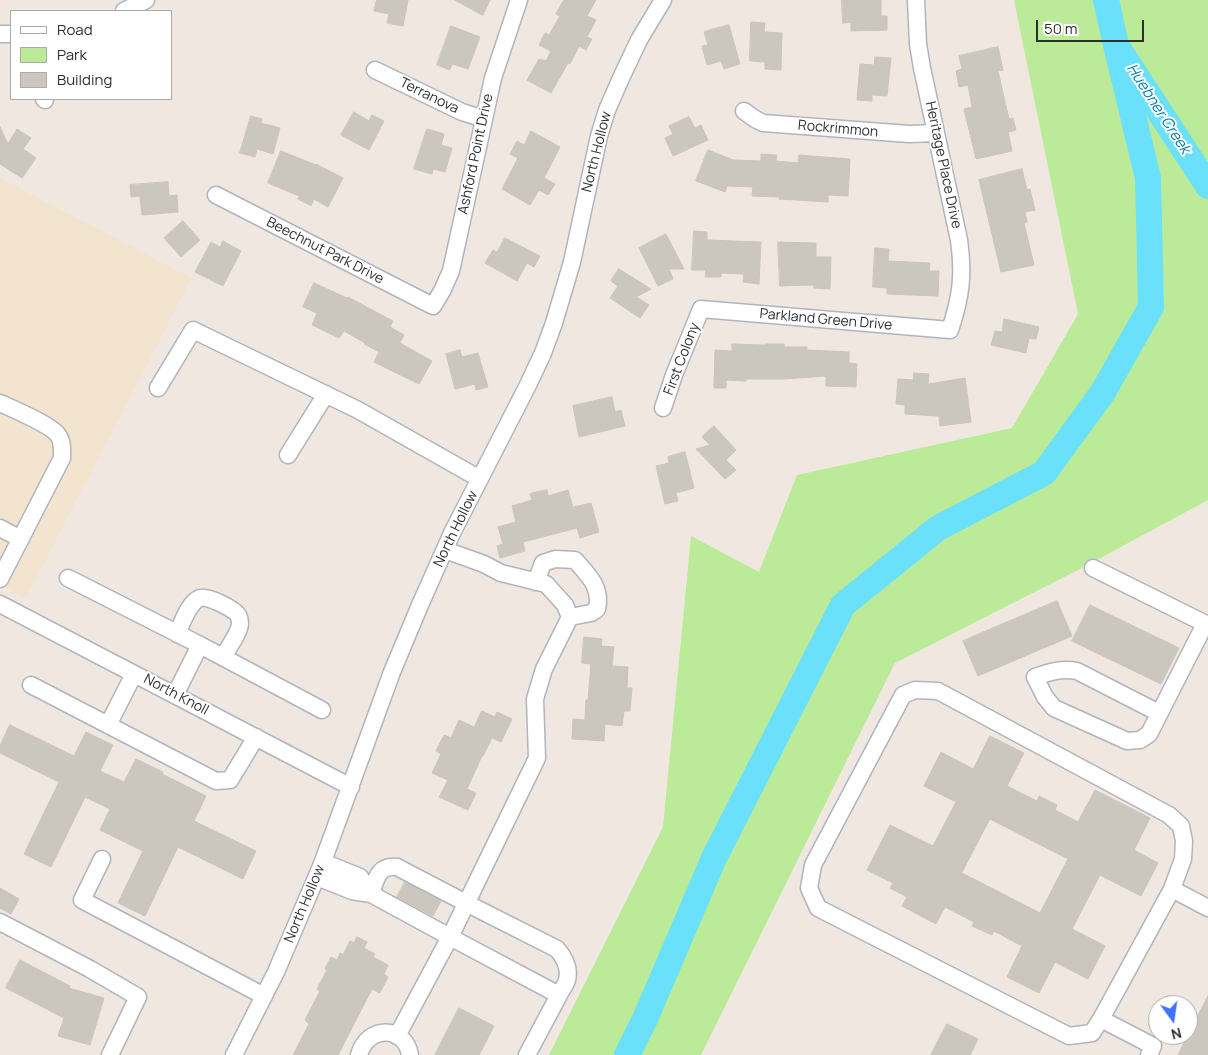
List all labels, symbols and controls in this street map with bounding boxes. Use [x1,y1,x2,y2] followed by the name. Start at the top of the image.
[10,10,172,100] legend
[1038,10,1146,42] scale bar
[1044,18,1078,39] text: 50 m
[57,19,93,40] text: Road
[57,44,87,65] text: Park
[1122,61,1194,157] water label: Huebner Creek
[57,69,112,90] text: Building
[397,74,461,118] street label: Terranova
[455,92,497,216] street label: Ashford Point Drive
[921,100,965,230] street label: Heritage Place Drive
[579,110,615,194] street label: North Hollow
[797,117,879,141] street label: Rockrimmon
[264,214,386,288] street label: Beechnut Park Drive
[759,306,893,334] street label: Parkland Green Drive
[661,320,703,398] street label: First Colony
[430,488,482,570] street label: North Hollow
[141,671,211,719] street label: North Knoll
[281,863,329,945] street label: North Hollow
[1148,995,1198,1045] north arrow
[1169,1024,1184,1045] text: N

